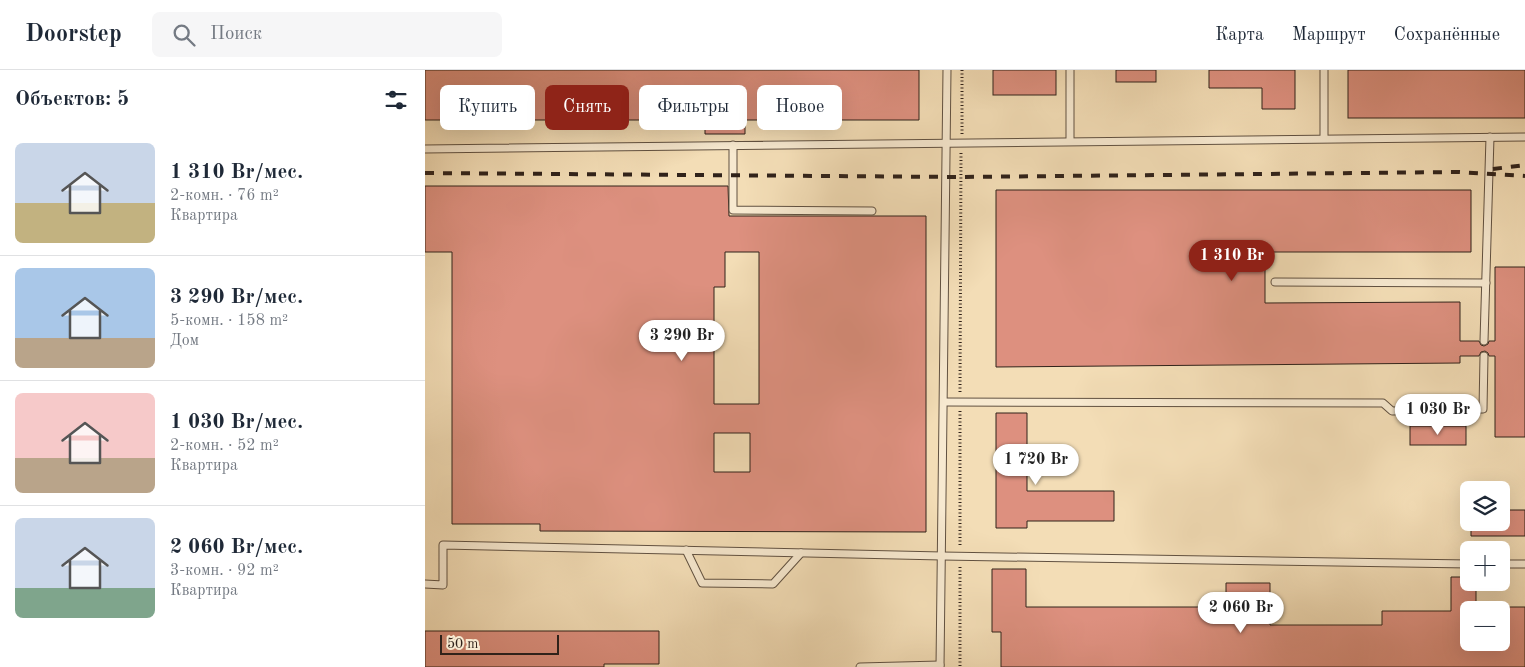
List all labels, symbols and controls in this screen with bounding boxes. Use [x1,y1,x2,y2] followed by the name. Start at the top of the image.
[152,12,502,57] search box
[170,21,198,49] icon: search
[25,23,122,47] text: Doorstep
[210,25,262,44] text: Поиск
[1215,26,1264,44] text: Карта
[1292,26,1366,44] text: Маршрут
[1394,26,1500,44] text: Сохранённые
[440,85,535,130] chip: Купить
[545,85,629,130] chip: Снять
[639,85,747,130] chip: Фильтры
[757,85,842,130] chip: Новое
[382,86,410,114] icon: filters
[15,89,129,110] text: Объектов: 5
[170,162,303,183] text: 1 310 Br/мес.
[55,163,115,223] icon: home
[170,188,279,204] text: 2-комн. · 76 m²
[170,208,238,224] text: Квартира
[1180,240,1284,282] pin: 1 310 Br
[1200,248,1264,264] text: 1 310 Br
[170,287,303,308] text: 3 290 Br/мес.
[55,288,115,348] icon: home
[170,313,288,329] text: 5-комн. · 158 m²
[630,320,734,362] pin: 3 290 Br
[650,328,714,344] text: 3 290 Br
[170,333,199,349] text: Дом
[1386,394,1490,436] pin: 1 030 Br
[1406,402,1470,418] text: 1 030 Br
[170,412,303,433] text: 1 030 Br/мес.
[55,413,115,473] icon: home
[170,438,279,454] text: 2-комн. · 52 m²
[984,444,1088,486] pin: 1 720 Br
[1004,452,1068,468] text: 1 720 Br
[170,458,238,474] text: Квартира
[1460,481,1510,651] map controls
[1460,481,1510,531] button: layers
[170,537,303,558] text: 2 060 Br/мес.
[55,538,115,598] icon: home
[1460,541,1510,591] button: +
[170,563,279,579] text: 3-комн. · 92 m²
[170,583,238,599] text: Квартира
[1189,592,1293,634] pin: 2 060 Br
[1209,600,1273,616] text: 2 060 Br
[1460,601,1510,651] button: −
[440,632,559,655] scale bar
[447,637,478,651] text: 50 m

